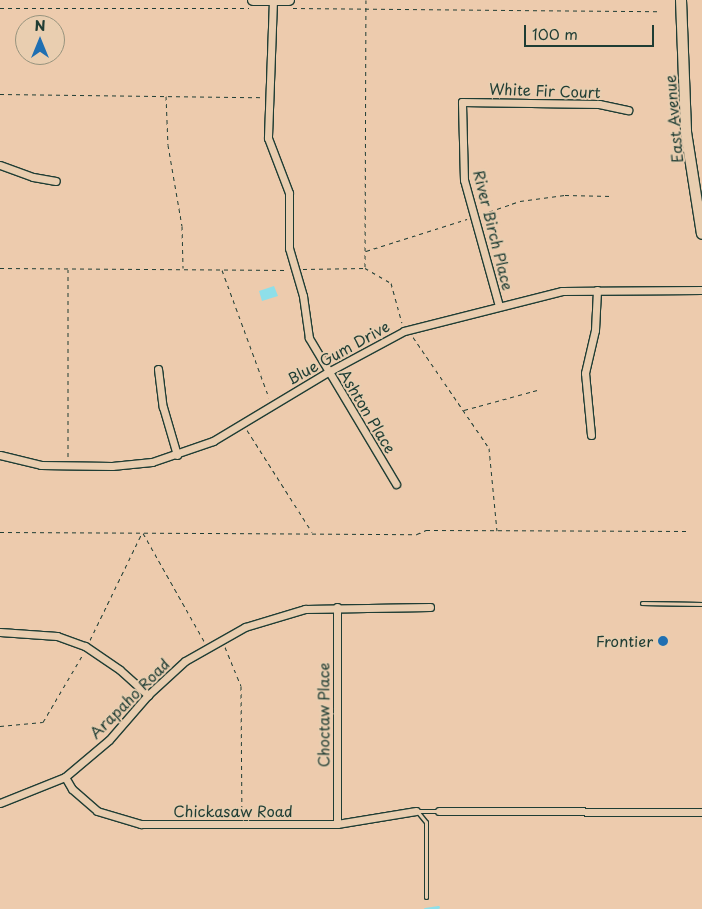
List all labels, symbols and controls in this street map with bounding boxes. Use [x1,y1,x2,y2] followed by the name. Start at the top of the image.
[15,15,65,65] north arrow
[34,15,46,36] text: N
[527,15,657,47] scale bar
[532,22,578,45] text: 100 m
[660,75,686,163] street label: East Avenue
[489,79,601,101] street label: White Fir Court
[470,168,518,292] street label: River Birch Place
[284,316,392,388] street label: Blue Gum Drive
[336,366,400,456] street label: Ashton Place
[596,632,653,650] place label: Frontier
[657,635,669,647] marker: Frontier
[85,654,173,742] street label: Arapaho Road
[314,662,332,768] street label: Choctaw Place
[174,802,292,820] street label: Chickasaw Road

